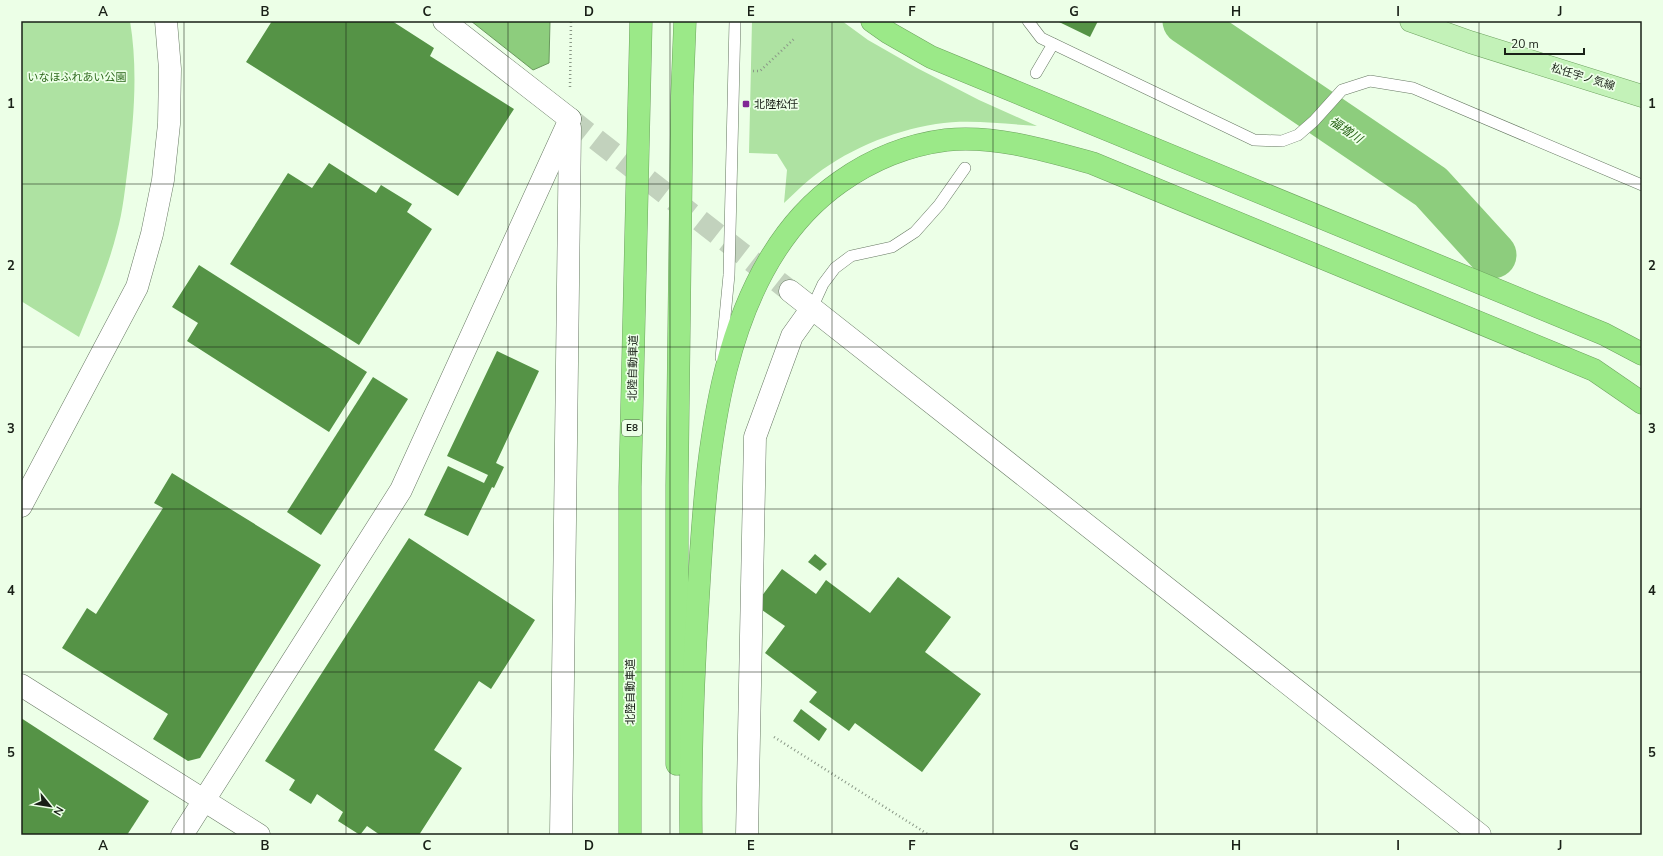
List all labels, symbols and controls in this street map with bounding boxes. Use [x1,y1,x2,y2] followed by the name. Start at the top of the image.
[98,3,108,21] text: A
[261,3,270,21] text: B
[423,3,432,21] text: C
[584,3,594,21] text: D
[747,3,755,21] text: E
[908,3,916,21] text: F
[1069,3,1079,21] text: G
[1231,3,1241,21] text: H
[1396,3,1400,21] text: I
[1557,3,1562,21] text: J
[1505,30,1584,56] scale bar
[1511,36,1539,52] text: 20 m
[1549,60,1617,94] street label: 松任宇ノ気線
[28,70,127,85] park label: いなほふれあい公園
[7,95,15,113] text: 1
[1648,95,1656,113] text: 1
[754,97,798,112] place label: 北陸松任
[741,99,751,109] marker: 北陸松任
[1327,113,1367,148] water label: 福増川
[7,257,15,275] text: 2
[1648,257,1656,275] text: 2
[625,335,641,401] street label: 北陸自動車道
[7,420,15,438] text: 3
[622,420,642,436] road number: E8
[1648,420,1656,438] text: 3
[7,582,15,600] text: 4
[1648,582,1656,600] text: 4
[623,659,638,725] street label: 北陸自動車道
[7,744,15,762] text: 5
[1648,744,1656,762] text: 5
[30,786,70,826] north arrow
[50,803,67,818] text: N
[98,837,108,855] text: A
[261,837,270,855] text: B
[423,837,432,855] text: C
[584,837,594,855] text: D
[747,837,755,855] text: E
[908,837,916,855] text: F
[1069,837,1079,855] text: G
[1231,837,1241,855] text: H
[1396,837,1400,855] text: I
[1557,837,1562,855] text: J

